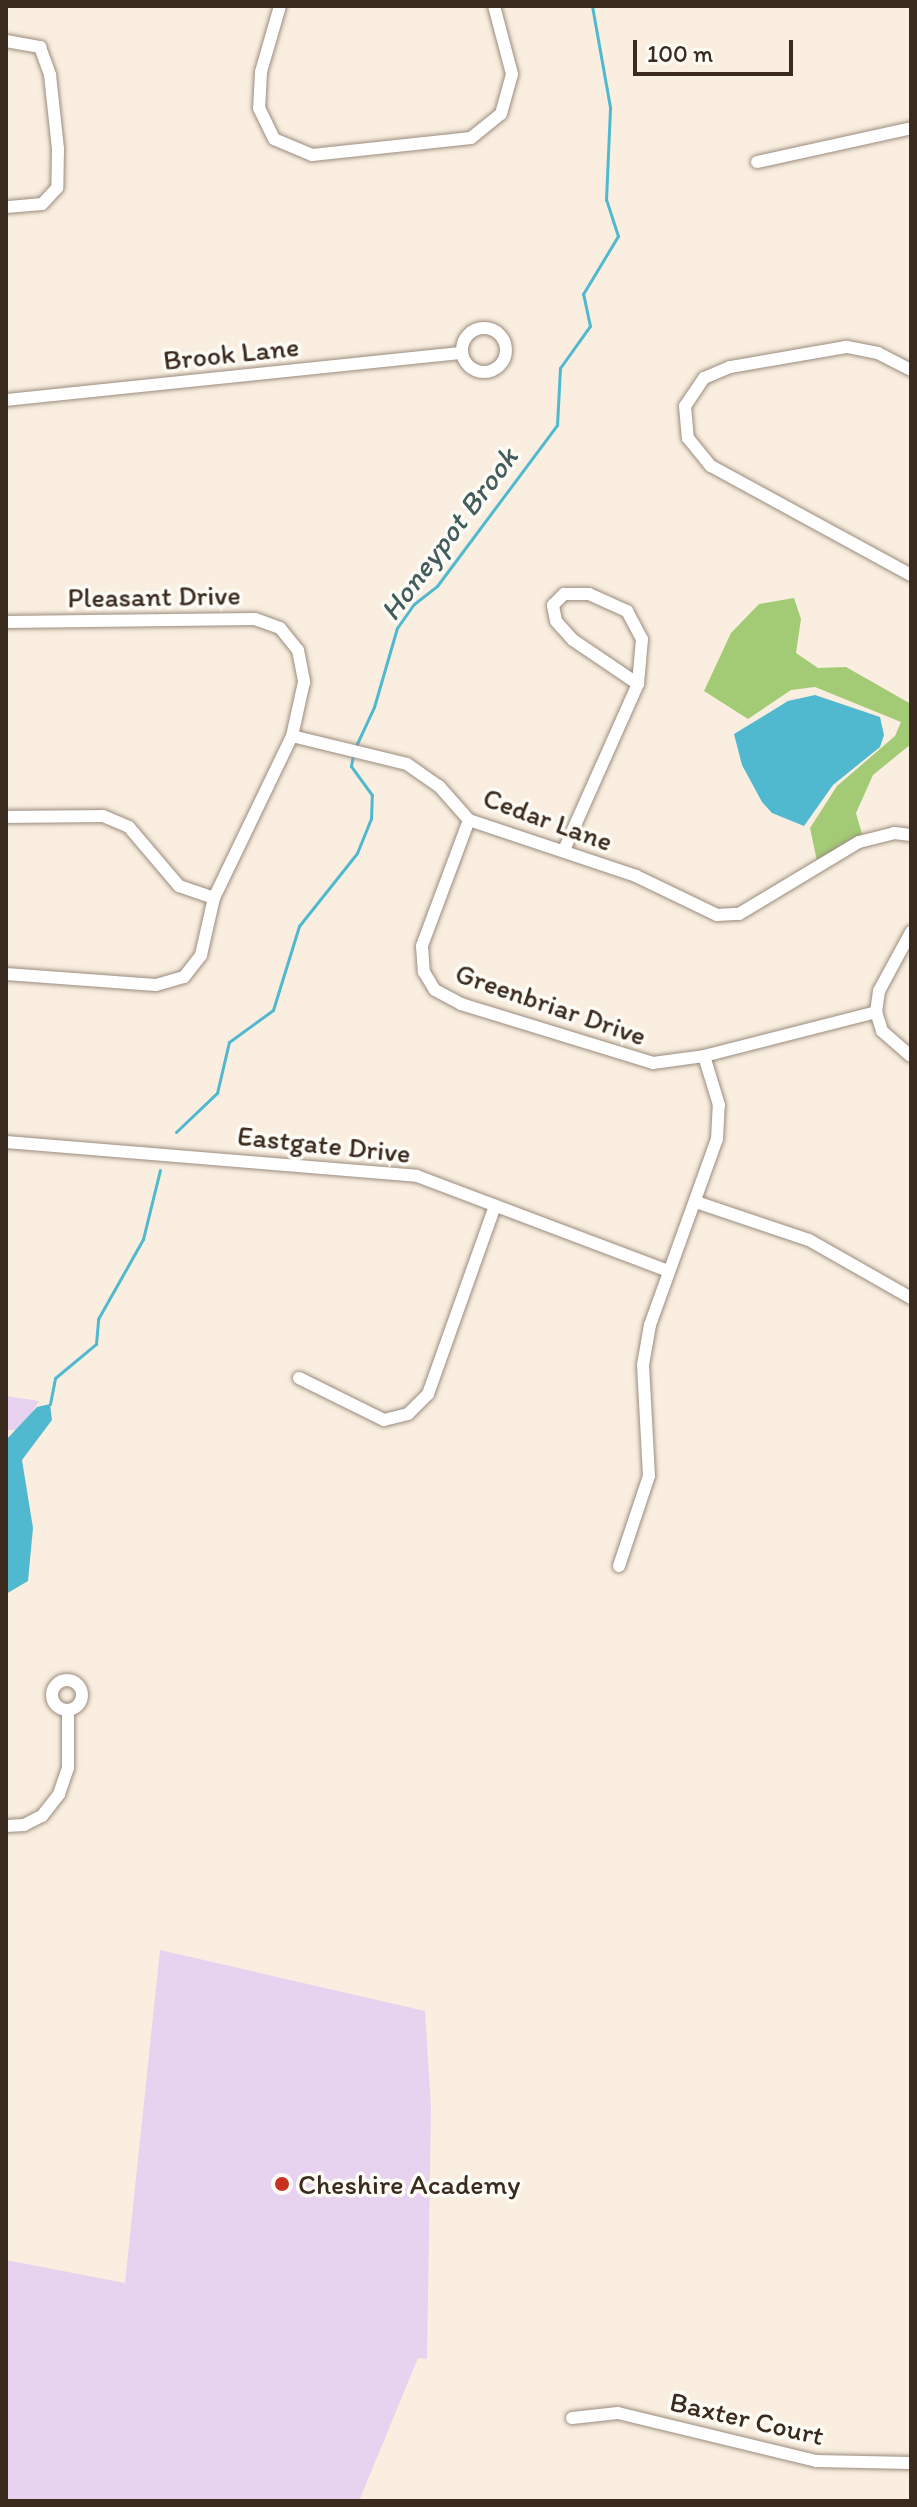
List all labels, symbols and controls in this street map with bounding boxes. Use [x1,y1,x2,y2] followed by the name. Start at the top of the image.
[637,24,797,74] scale bar
[647,39,713,68] text: 100 m
[162,329,300,377] street label: Brook Lane
[372,440,526,628] water label: Honeypot Brook
[67,578,241,614] street label: Pleasant Drive
[479,780,617,858] street label: Cedar Lane
[451,956,651,1052] street label: Greenbriar Drive
[235,1118,413,1170] street label: Eastgate Drive
[298,2167,520,2201] place label: Cheshire Academy
[273,2175,291,2193] marker: Cheshire Academy
[667,2384,827,2452] street label: Baxter Court

